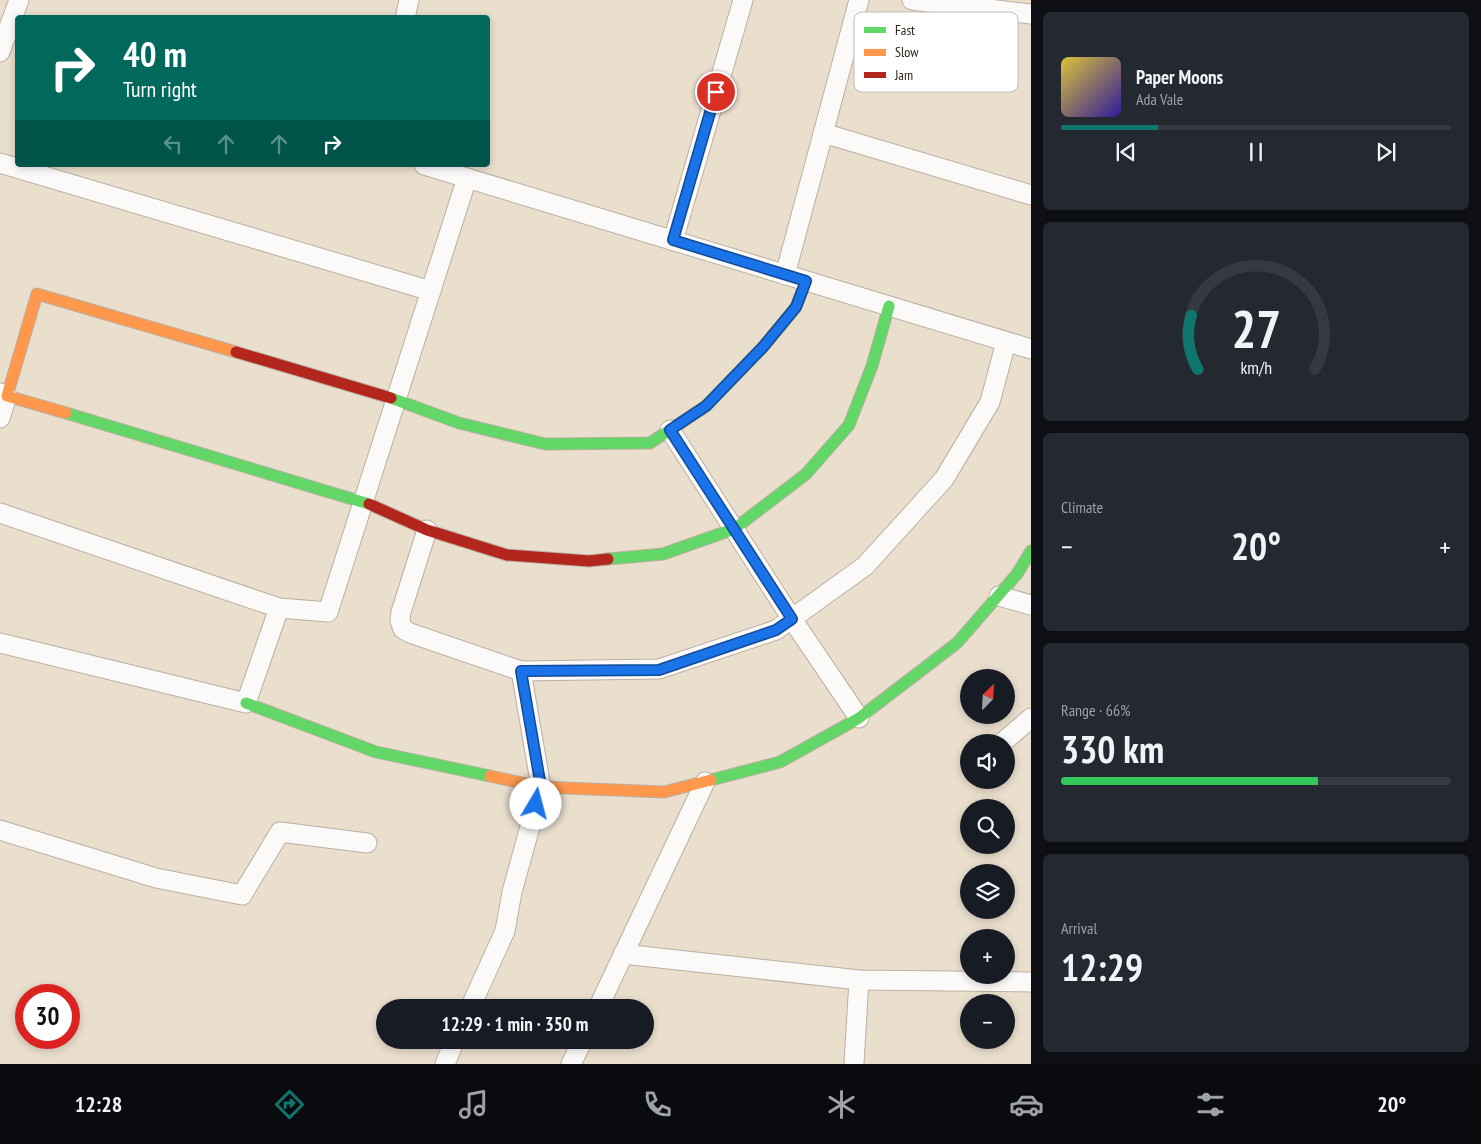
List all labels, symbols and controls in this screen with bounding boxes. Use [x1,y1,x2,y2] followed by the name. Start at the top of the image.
[854,12,1018,92] legend
[895,21,915,39] text: Fast
[123,31,187,77] text: 40 m
[40,35,105,100] icon: right
[895,43,919,61] text: Slow
[1136,65,1223,89] text: Paper Moons
[894,66,913,84] text: Jam
[695,71,737,113] pin
[123,75,197,103] text: Turn right
[702,78,730,106] icon: arrive
[1136,89,1183,109] text: Ada Vale
[159,130,187,158] icon: left
[212,130,240,158] icon: ahead
[265,130,293,158] icon: ahead
[318,130,346,158] icon: right
[1112,138,1140,166] icon: previous
[1242,138,1270,166] icon: pause
[1372,138,1400,166] icon: next
[1231,295,1281,362] text: 27
[1240,356,1272,379] text: km/h
[1061,497,1103,517] text: Climate
[1231,521,1281,570] text: 20°
[1061,528,1073,565] text: −
[1439,528,1451,565] text: +
[960,669,1015,724] north arrow
[960,669,1015,1049] map controls
[1061,700,1130,720] text: Range · 66%
[1061,724,1164,773] text: 330 km
[960,734,1015,789] button: sound
[509,777,561,829] position arrow
[960,799,1015,854] button: search
[960,864,1015,919] button: layers
[1061,918,1097,938] text: Arrival
[960,929,1015,984] button: +
[1061,942,1143,991] text: 12:29
[15,984,80,1049] speed limit sign: 30
[960,994,1015,1049] button: −
[442,1012,588,1036] text: 12:29 · 1 min · 350 m
[272,1087,307,1122] icon: directions
[456,1087,491,1122] icon: music
[640,1087,675,1122] icon: phone
[824,1087,859,1122] icon: climate
[1009,1087,1044,1122] icon: car
[1193,1087,1228,1122] icon: filters
[75,1090,122,1118] text: 12:28
[1377,1090,1406,1118] text: 20°

